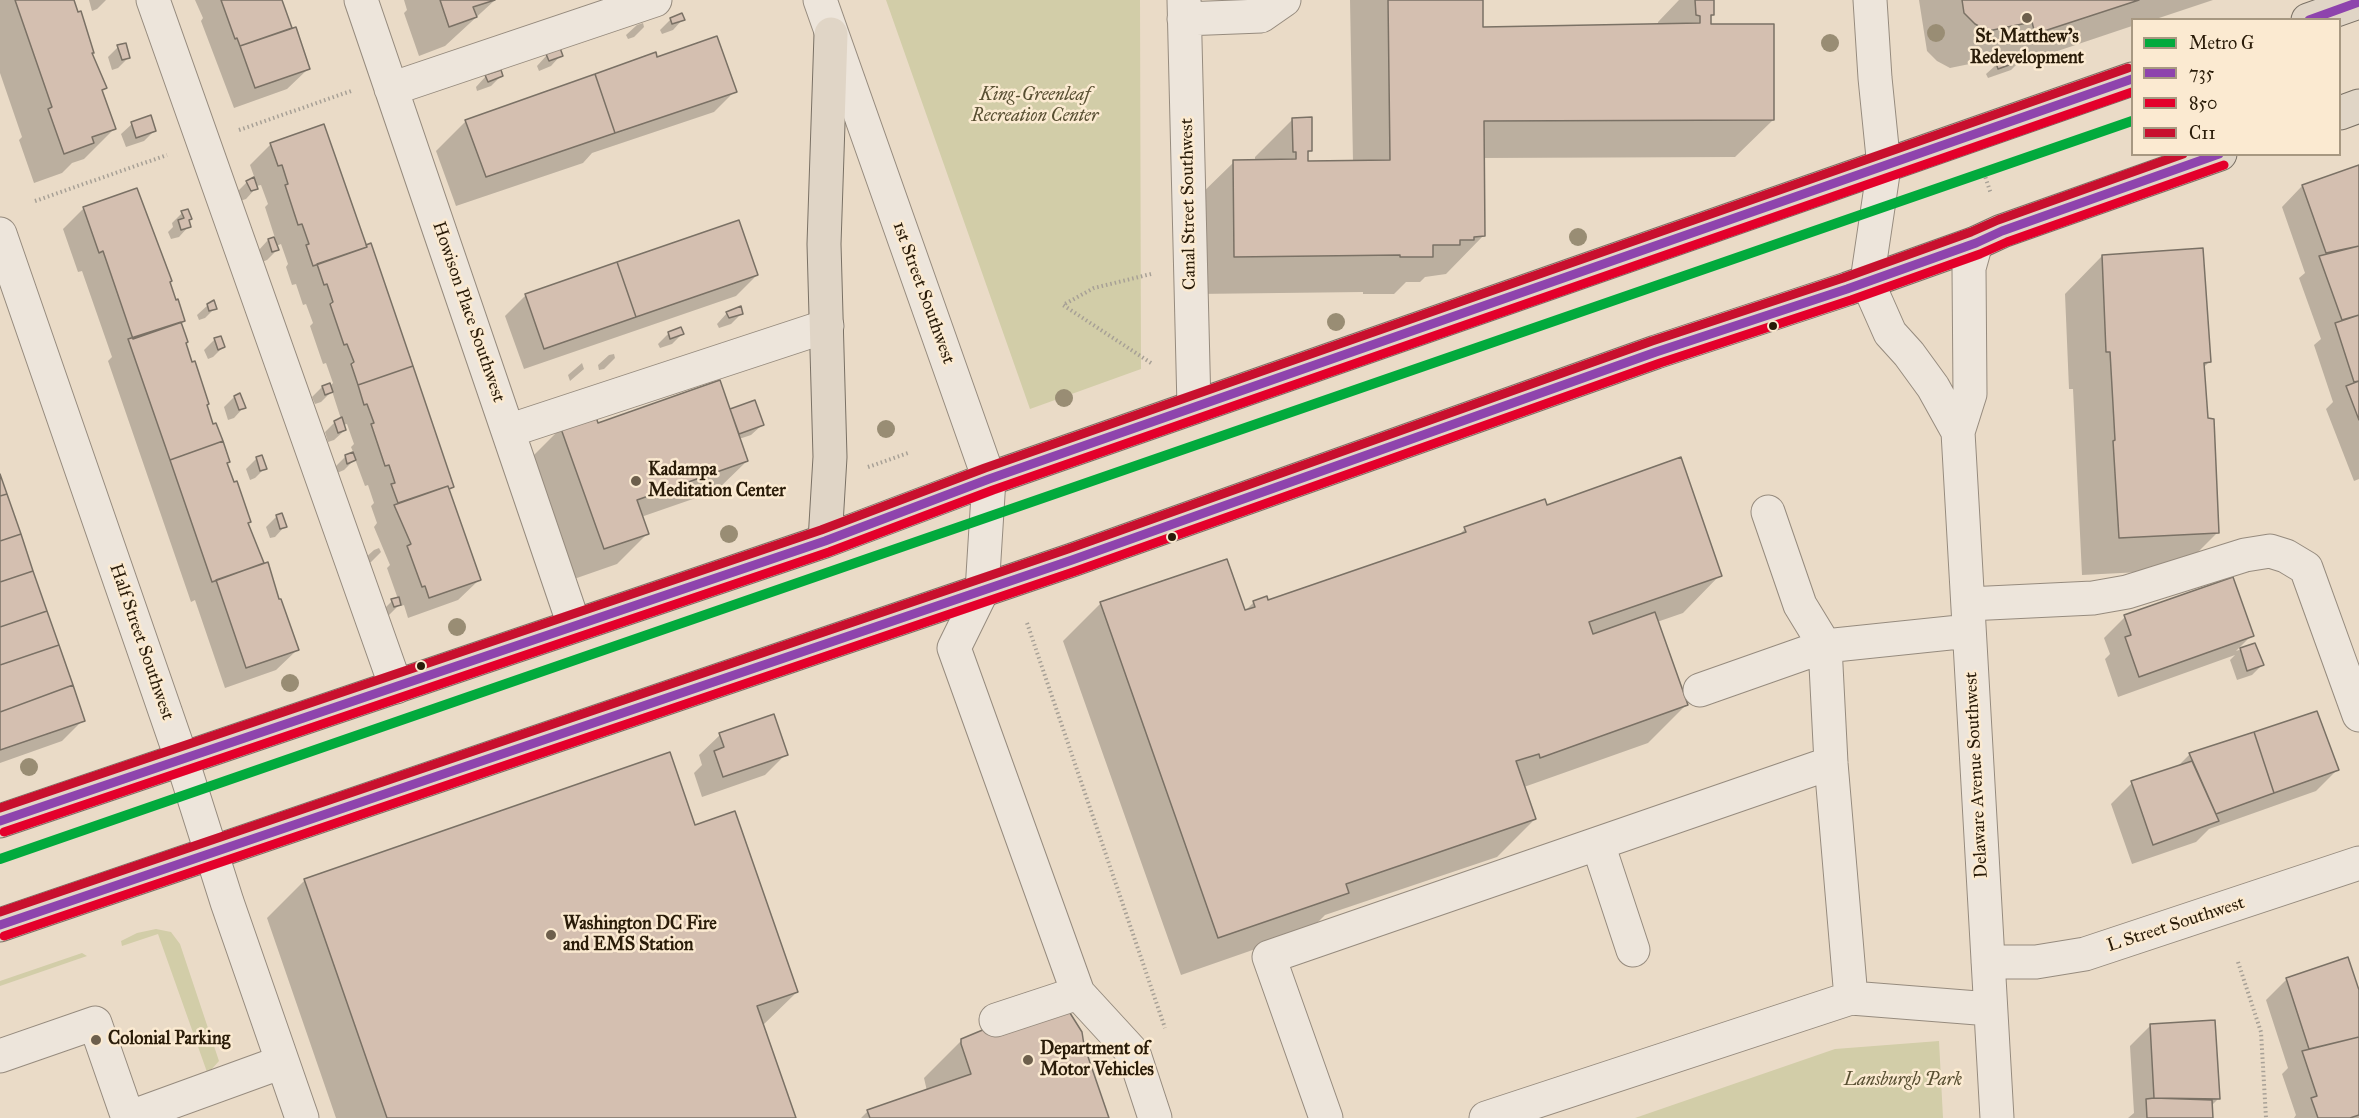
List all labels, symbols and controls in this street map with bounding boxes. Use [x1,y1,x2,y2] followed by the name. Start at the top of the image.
[2020,11,2034,25] marker: St. Matthew's Redevelopment
[2131,18,2341,156] legend
[1970,27,2084,70] place label: St. Matthew's Redevelopment
[2189,32,2254,54] text: Metro G
[2189,62,2214,84] text: 735
[972,85,1098,128] park label: King-Greenleaf Recreation Center
[2189,92,2217,114] text: 850
[1177,118,1201,290] street label: Canal Street Southwest
[2189,122,2216,144] text: C11
[427,219,509,405] street label: Howison Place Southwest
[887,219,959,367] street label: 1st Street Southwest
[1767,320,1779,332] unlabelled marker
[648,460,786,502] place label: Kadampa Meditation Center
[629,474,643,488] marker: Kadampa Meditation Center
[1166,531,1178,543] unlabelled marker
[104,561,178,723] street label: Half Street Southwest
[415,660,427,672] unlabelled marker
[1961,671,1993,879] street label: Delaware Avenue Southwest
[2105,893,2247,957] street label: L Street Southwest
[563,914,717,956] place label: Washington DC Fire and EMS Station
[544,928,558,942] marker: Washington DC Fire and EMS Station
[108,1029,230,1051] place label: Colonial Parking
[89,1033,103,1047] marker: Colonial Parking
[1040,1039,1154,1082] place label: Department of Motor Vehicles
[1021,1053,1035,1067] marker: Department of Motor Vehicles
[1844,1070,1962,1092] park label: Lansburgh Park

